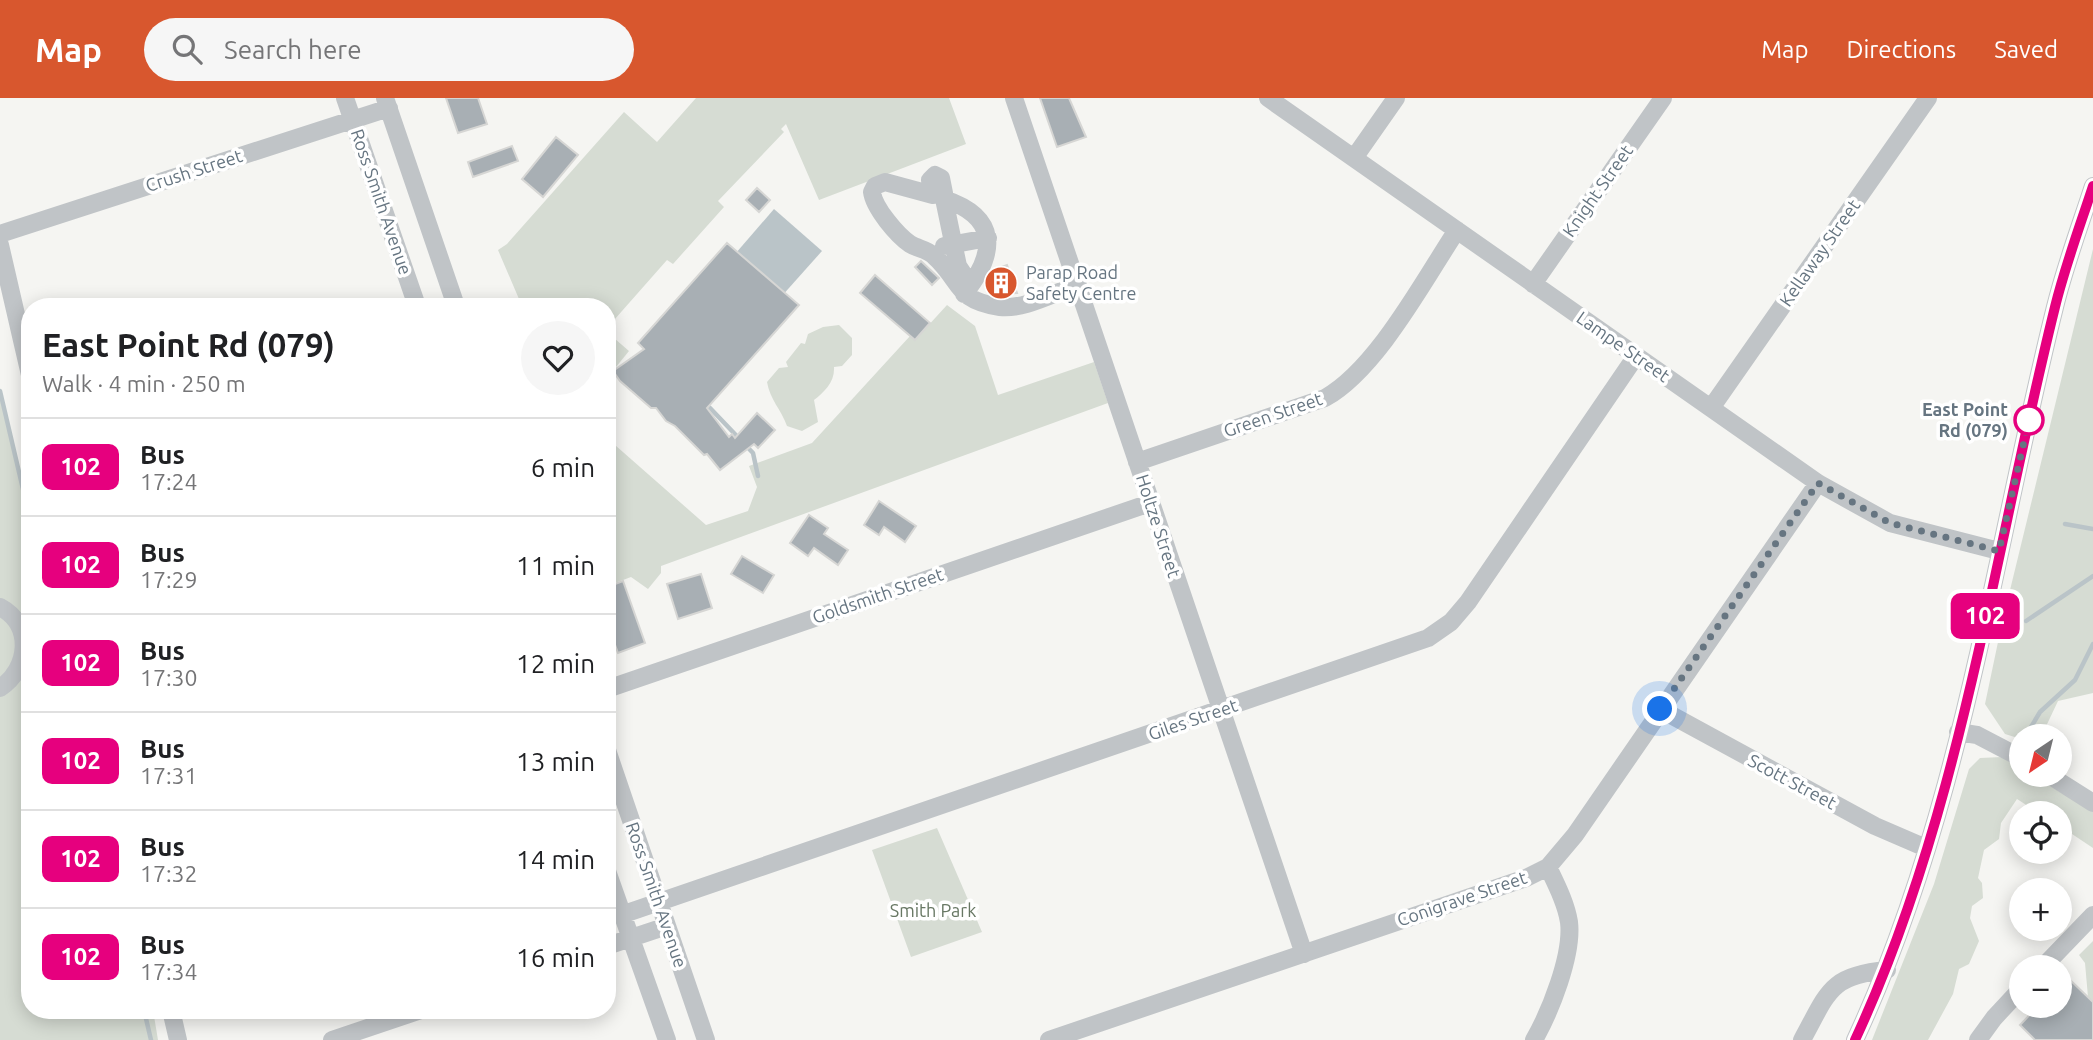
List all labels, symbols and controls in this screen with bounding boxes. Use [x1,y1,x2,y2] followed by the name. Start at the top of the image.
[144,18,634,81] search box
[168,30,206,68] icon: search
[35,31,102,68] text: Map
[224,35,362,64] text: Search here
[1761,36,1808,63] text: Map
[1846,36,1956,63] text: Directions
[1994,36,2058,63] text: Saved
[348,126,416,277] street label: Ross Smith Avenue
[1558,141,1636,240] street label: Knight Street
[143,145,245,195] street label: Crush Street
[1775,195,1863,310] street label: Kellaway Street
[1026,262,1136,303] place label: Parap Road Safety Centre
[982,264,1020,302] building icon: Parap Road Safety Centre
[1573,307,1674,386] street label: Lampe Street
[521,321,595,395] button: heart
[42,326,335,363] text: East Point Rd (079)
[42,371,246,396] text: Walk · 4 min · 250 m
[1221,388,1325,440] street label: Green Street
[1922,399,2008,441] place label: East Point Rd (079)
[2014,405,2044,435] marker: East Point Rd (079)
[140,440,185,469] text: Bus
[60,453,101,480] text: 102
[531,453,595,482] text: 6 min
[140,469,198,494] text: 17:24
[1133,472,1185,580] street label: Holtze Street
[140,538,185,567] text: Bus
[60,551,101,578] text: 102
[516,551,595,580] text: 11 min
[810,563,946,627] street label: Goldsmith Street
[140,567,198,592] text: 17:29
[1945,593,2025,639] line badge: 102
[1965,602,2005,629] text: 102
[140,636,185,665] text: Bus
[60,649,101,676] text: 102
[516,649,595,678] text: 12 min
[140,665,198,690] text: 17:30
[1642,691,1677,726] your location
[1145,694,1240,744] street label: Giles Street
[2009,724,2072,788] north arrow
[2009,724,2072,1018] map controls
[140,734,185,763] text: Bus
[60,747,101,774] text: 102
[516,747,595,776] text: 13 min
[1745,750,1840,813] street label: Scott Street
[140,763,198,788] text: 17:31
[2009,801,2072,864] button: locate
[623,819,691,970] street label: Ross Smith Avenue
[140,832,185,861] text: Bus
[60,845,101,872] text: 102
[516,845,595,874] text: 14 min
[140,861,198,886] text: 17:32
[1394,867,1529,930] street label: Conigrave Street
[2009,878,2072,941] button: +
[890,900,976,920] park label: Smith Park
[140,930,185,959] text: Bus
[60,943,101,970] text: 102
[516,943,595,972] text: 16 min
[2009,955,2072,1018] button: −
[140,959,198,984] text: 17:34

